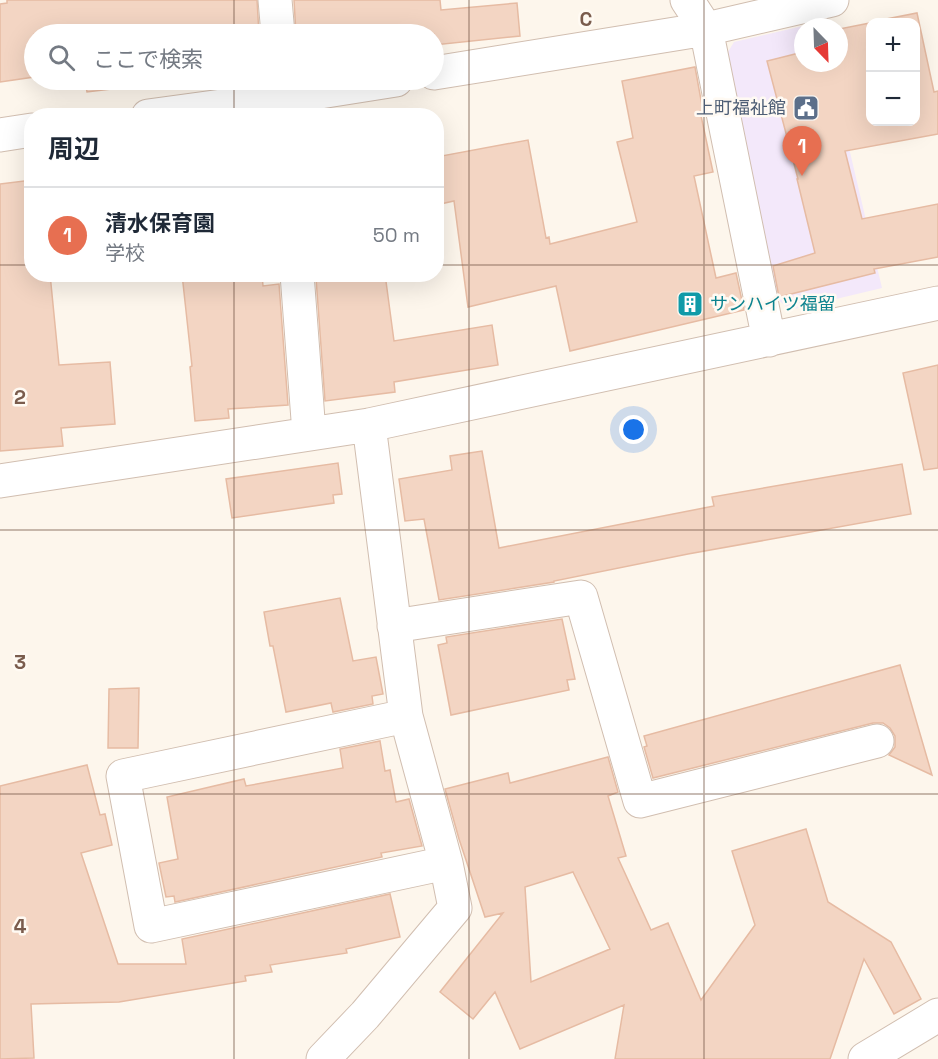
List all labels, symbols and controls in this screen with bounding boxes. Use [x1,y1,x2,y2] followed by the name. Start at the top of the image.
[580,6,593,32] text: C
[794,18,848,72] north arrow
[866,18,920,126] map controls
[866,18,920,72] button: +
[24,24,444,90] search box
[45,41,78,74] icon: search
[93,45,203,73] text: ここで検索
[866,72,920,126] button: −
[791,93,821,123] public building icon: 上町福祉館
[696,96,786,119] place label: 上町福祉館
[782,126,822,176] pin: 1
[48,132,100,166] text: 周辺
[105,209,215,237] text: 清水保育園
[63,222,72,248] text: 1
[373,222,420,248] text: 50 m
[105,240,145,266] text: 学校
[675,289,705,319] building icon: サンハイツ福留
[710,292,836,315] place label: サンハイツ福留
[14,384,26,410] text: 2
[619,415,648,444] your location
[14,649,26,675] text: 3
[14,913,27,939] text: 4

